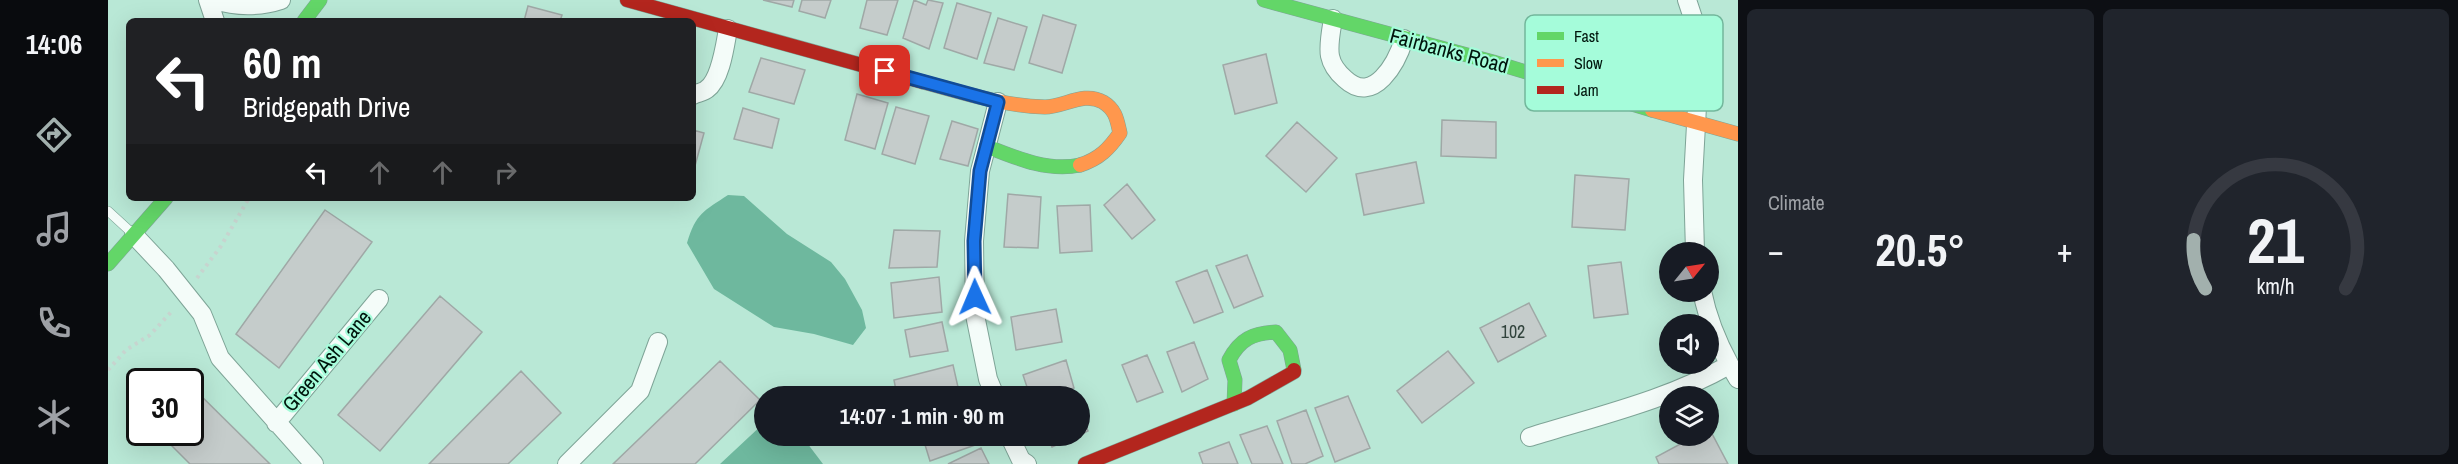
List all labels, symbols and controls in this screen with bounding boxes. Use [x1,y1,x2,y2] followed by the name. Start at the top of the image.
[1525,15,1723,111] legend
[1387,21,1512,80] street label: Fairbanks Road
[1574,25,1599,47] text: Fast
[26,26,82,62] text: 14:06
[243,35,322,91] text: 60 m
[144,42,222,120] icon: left
[859,45,910,96] pin
[1574,52,1603,74] text: Slow
[868,54,901,87] icon: arrive
[1574,79,1599,101] text: Jam
[243,89,410,125] text: Bridgepath Drive
[33,114,75,156] icon: directions
[300,156,333,189] icon: left
[363,156,396,189] icon: ahead
[426,156,459,189] icon: ahead
[489,156,522,189] icon: right
[1768,189,1825,216] text: Climate
[2247,198,2305,282] text: 21
[33,208,75,250] icon: music
[1875,219,1965,280] text: 20.5°
[1768,228,1784,272] text: −
[2057,228,2072,272] text: +
[1659,242,1719,302] north arrow
[1659,242,1719,446] map controls
[943,265,1007,329] position arrow
[2257,272,2295,301] text: km/h
[33,302,75,344] icon: phone
[276,304,378,418] street label: Green Ash Lane
[1659,314,1719,374] button: sound
[1501,319,1525,344] house number: 102
[126,368,204,446] speed limit sign: 30
[1659,386,1719,446] button: layers
[33,396,75,438] icon: climate
[840,401,1004,431] text: 14:07 · 1 min · 90 m

